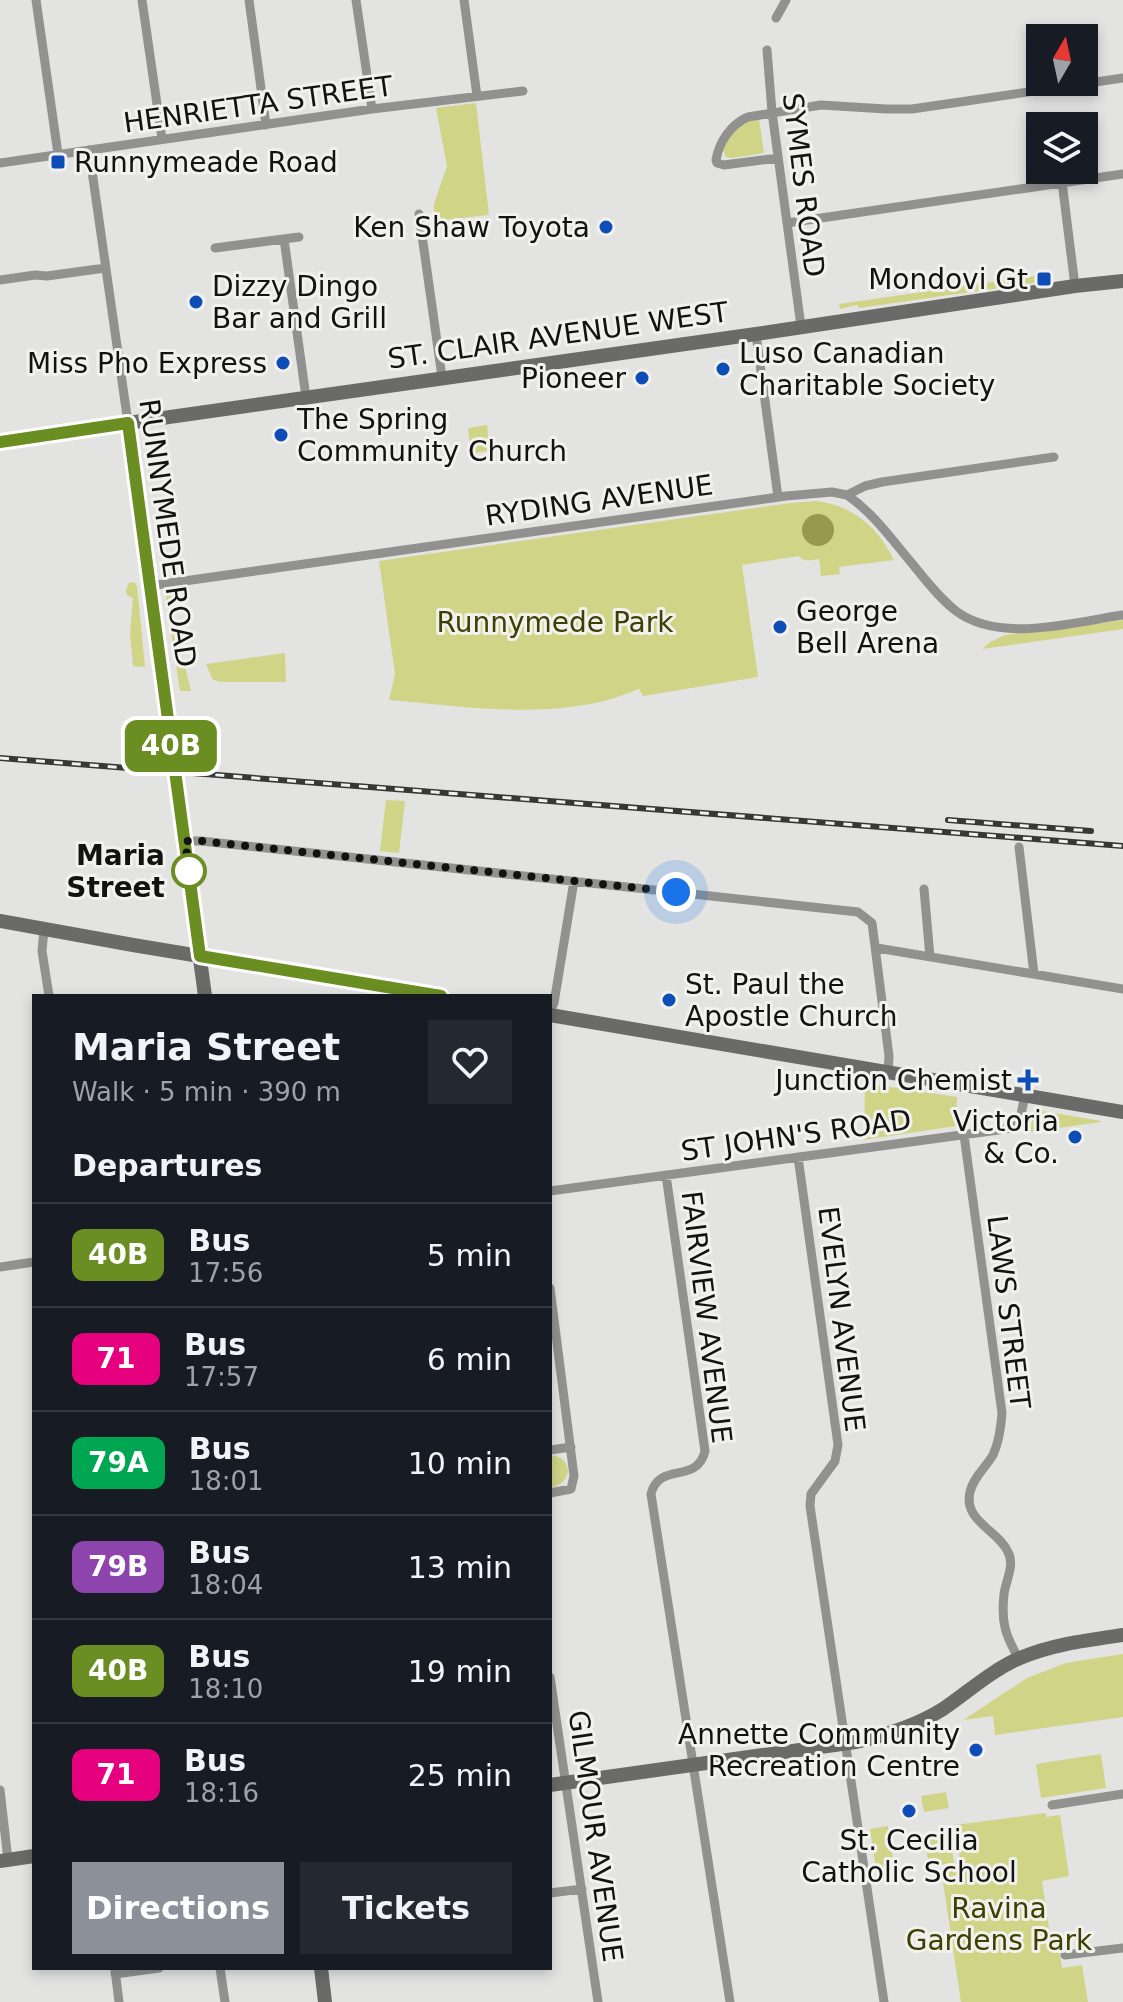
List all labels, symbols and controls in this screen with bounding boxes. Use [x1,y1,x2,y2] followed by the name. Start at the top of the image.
[1026,24,1098,96] north arrow
[1026,24,1098,184] map controls
[121,69,396,140] street label: HENRIETTA STREET
[776,91,831,279] street label: SYMES ROAD
[1026,112,1098,184] button: layers
[74,146,338,179] place label: Runnymeade Road
[49,153,67,171] marker: Runnymeade Road
[353,211,590,244] place label: Ken Shaw Toyota
[597,218,615,236] marker: Ken Shaw Toyota
[868,263,1028,296] place label: Mondovi Gt
[212,270,387,335] place label: Dizzy Dingo Bar and Grill
[1035,270,1053,288] marker: Mondovi Gt
[187,293,205,311] marker: Dizzy Dingo Bar and Grill
[386,295,731,376] street label: ST. CLAIR AVENUE WEST
[739,337,995,402] place label: Luso Canadian Charitable Society
[27,347,267,380] place label: Miss Pho Express
[274,354,292,372] marker: Miss Pho Express
[714,360,732,378] marker: Luso Canadian Charitable Society
[521,362,626,395] place label: Pioneer
[633,369,651,387] marker: Pioneer
[132,397,203,669] street label: RUNNYMEDE ROAD
[296,403,567,468] place label: The Spring Community Church
[272,426,290,444] marker: The Spring Community Church
[483,468,715,533] street label: RYDING AVENUE
[796,595,939,660] place label: George Bell Arena
[437,606,674,639] park label: Runnymede Park
[771,618,789,636] marker: George Bell Arena
[125,720,217,772] line badge: 40B
[141,729,201,762] text: 40B
[66,839,165,904] place label: Maria Street
[172,854,206,888] marker: Maria Street
[656,872,696,912] your location
[685,968,898,1033] place label: St. Paul the Apostle Church
[660,991,678,1009] marker: St. Paul the Apostle Church
[428,1020,512,1104] button: heart
[72,1025,340,1069] text: Maria Street
[773,1064,1012,1097] place label: Junction Chemist
[1019,1071,1037,1089] marker: Junction Chemist
[72,1077,341,1107] text: Walk · 5 min · 390 m
[679,1103,913,1168] street label: ST JOHN'S ROAD
[953,1105,1059,1170] place label: Victoria & Co.
[1066,1128,1084,1146] marker: Victoria & Co.
[72,1148,262,1183] text: Departures
[675,1189,738,1445] street label: FAIRVIEW AVENUE
[811,1205,872,1434] street label: EVELYN AVENUE
[980,1213,1037,1412] street label: LAWS STREET
[188,1223,250,1258] text: Bus
[88,1238,148,1271] text: 40B
[427,1238,512,1273] text: 5 min
[188,1258,263,1288] text: 17:56
[184,1327,246,1362] text: Bus
[97,1342,135,1375] text: 71
[427,1342,512,1377] text: 6 min
[184,1362,259,1392] text: 17:57
[189,1431,251,1466] text: Bus
[88,1446,149,1479] text: 79A
[408,1446,512,1481] text: 10 min
[189,1466,264,1496] text: 18:01
[188,1535,250,1570] text: Bus
[88,1550,148,1583] text: 79B
[408,1550,512,1585] text: 13 min
[188,1570,263,1600] text: 18:04
[188,1639,250,1674] text: Bus
[88,1654,148,1687] text: 40B
[408,1654,512,1689] text: 19 min
[188,1674,263,1704] text: 18:10
[561,1708,630,1964] street label: GILMOUR AVENUE
[678,1718,960,1783] place label: Annette Community Recreation Centre
[967,1741,985,1759] marker: Annette Community Recreation Centre
[184,1743,246,1778] text: Bus
[97,1758,135,1791] text: 71
[408,1758,512,1793] text: 25 min
[184,1778,259,1808] text: 18:16
[900,1802,918,1820] marker: St. Cecilia Catholic School
[801,1824,1017,1889] place label: St. Cecilia Catholic School
[72,1862,284,1954] button: Directions
[300,1862,512,1954] button: Tickets
[906,1892,1093,1957] park label: Ravina Gardens Park

